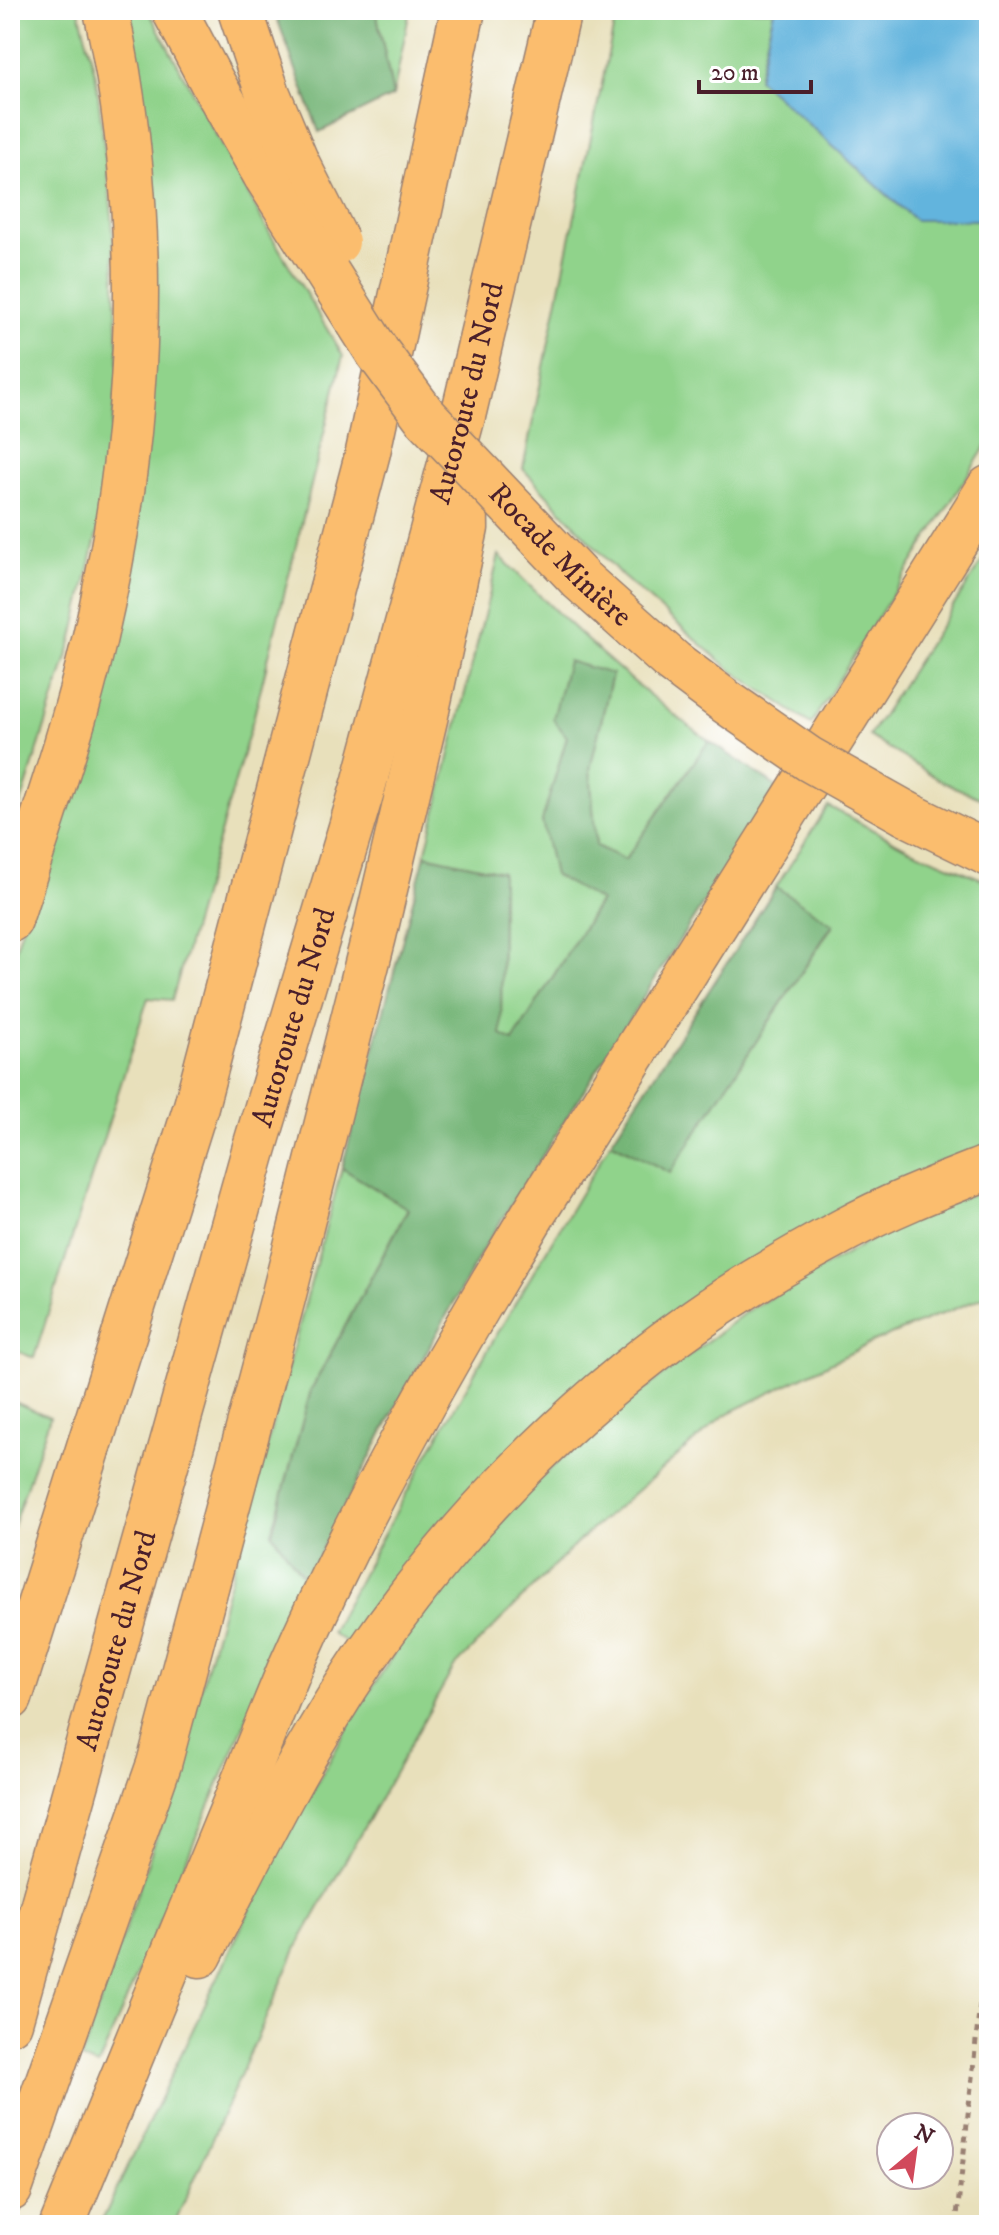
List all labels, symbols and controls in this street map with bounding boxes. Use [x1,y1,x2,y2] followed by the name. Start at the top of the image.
[699,44,811,94] scale bar
[711,58,759,88] text: 20 m
[422,279,512,508] street label: Autoroute du Nord
[480,475,639,635] street label: Rocade Minière
[244,903,344,1131] street label: Autoroute du Nord
[68,1526,165,1755] street label: Autoroute du Nord
[875,2111,955,2191] north arrow
[910,2119,938,2151] text: N

